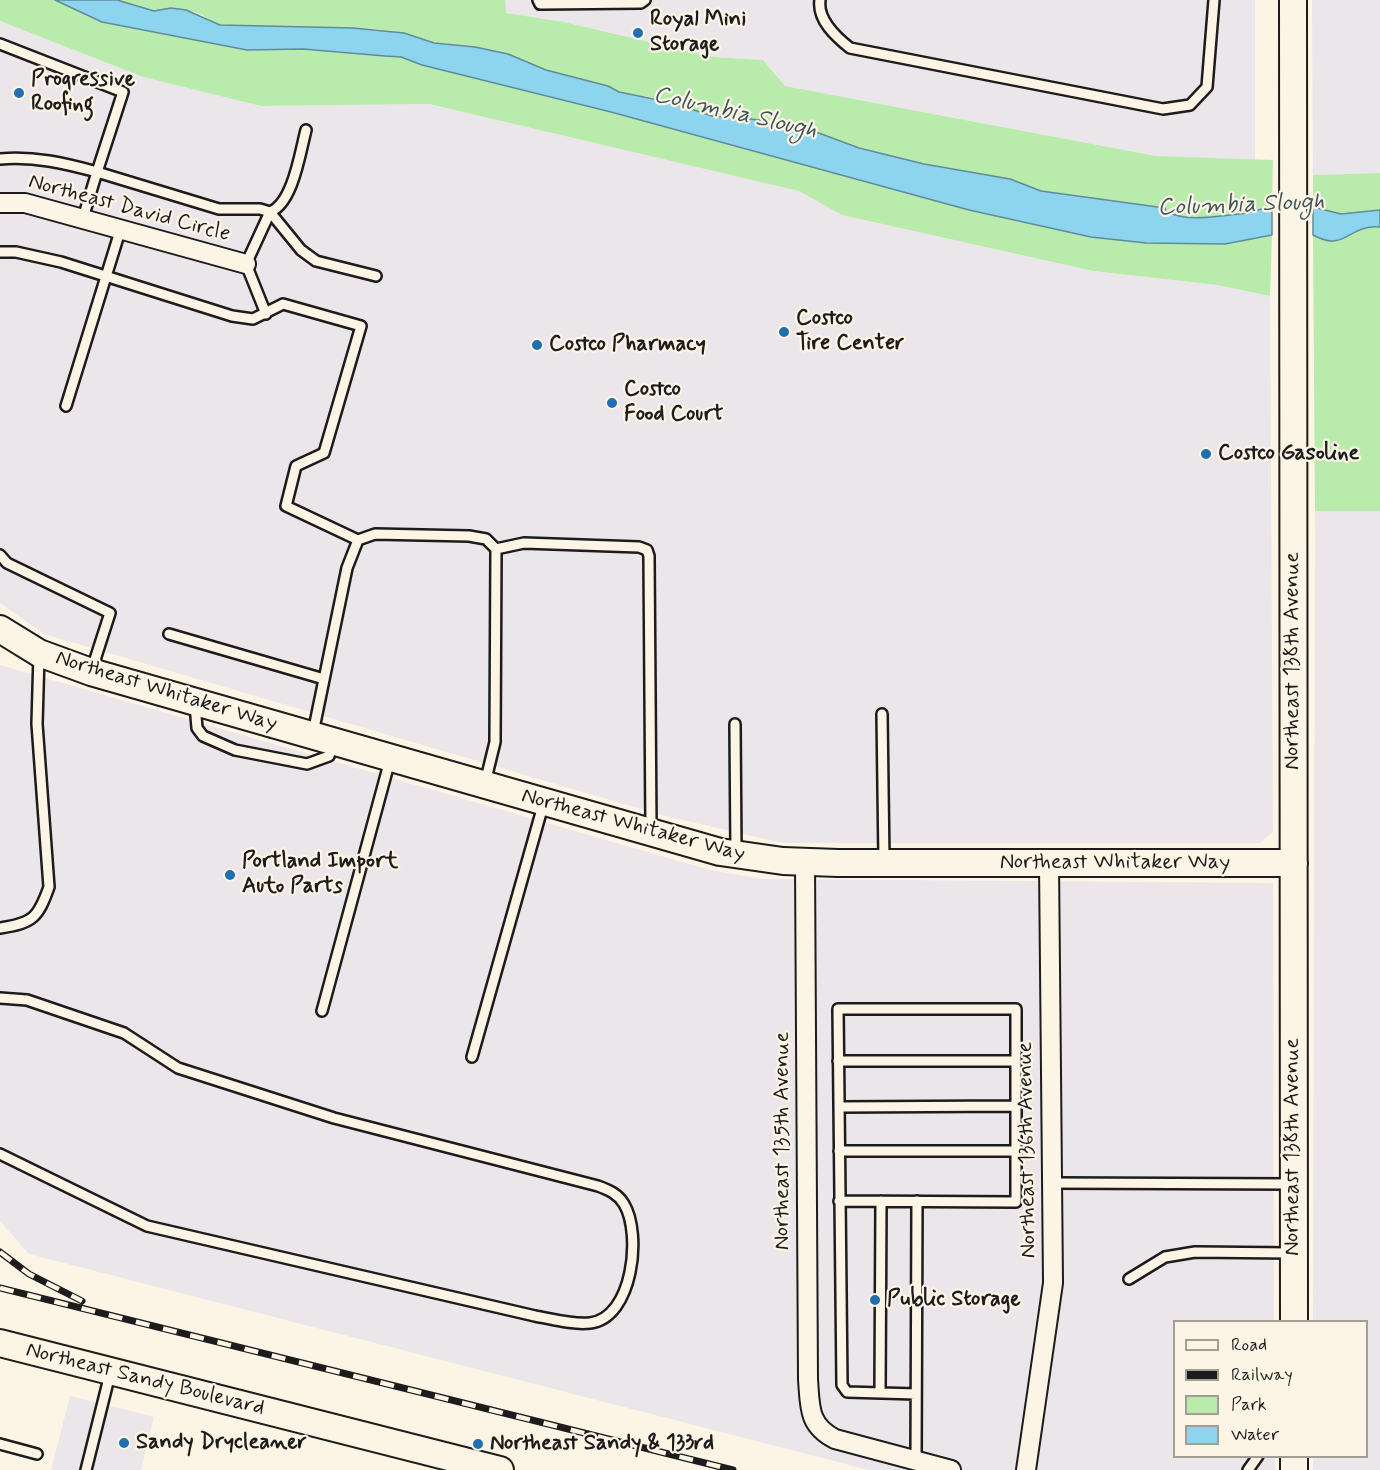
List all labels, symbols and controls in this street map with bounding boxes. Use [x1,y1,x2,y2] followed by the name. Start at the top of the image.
[650,7,746,58] place label: Royal Mini Storage
[631,26,645,40] marker: Royal Mini Storage
[31,67,135,118] place label: Progressive Roofing
[650,81,820,147] water label: Columbia Slough
[12,86,26,100] marker: Progressive Roofing
[25,169,233,249] street label: Northeast David Circle
[1157,189,1325,223] water label: Columbia Slough
[796,306,904,358] place label: Costco Tire Center
[777,325,791,339] marker: Costco Tire Center
[549,332,706,358] place label: Costco Pharmacy
[530,338,544,352] marker: Costco Pharmacy
[624,377,723,428] place label: Costco Food Court
[605,396,619,410] marker: Costco Food Court
[1218,441,1359,467] place label: Costco Gasoline
[1199,447,1213,461] marker: Costco Gasoline
[1280,552,1306,770] street label: Northeast 138th Avenue
[52,646,280,738] street label: Northeast Whitaker Way
[518,783,748,869] street label: Northeast Whitaker Way
[242,849,398,900] place label: Portland Import Auto Parts
[1000,850,1230,876] street label: Northeast Whitaker Way
[223,868,237,882] marker: Portland Import Auto Parts
[770,1032,796,1250] street label: Northeast 135th Avenue
[1280,1038,1306,1256] street label: Northeast 138th Avenue
[1013,1041,1043,1259] street label: Northeast 136th Avenue
[887,1287,1021,1313] place label: Public Storage
[868,1293,882,1307] marker: Public Storage
[1173,1320,1368,1458] legend
[1231,1333,1267,1357] text: Road
[23,1338,267,1422] street label: Northeast Sandy Boulevard
[1231,1363,1293,1387] text: Railway
[1231,1393,1267,1417] text: Park
[1231,1423,1279,1447] text: Water
[136,1430,307,1456] place label: Sandy Drycleaner
[490,1431,714,1457] place label: Northeast Sandy & 133rd
[117,1436,131,1450] marker: Sandy Drycleaner
[471,1437,485,1451] marker: Northeast Sandy & 133rd

